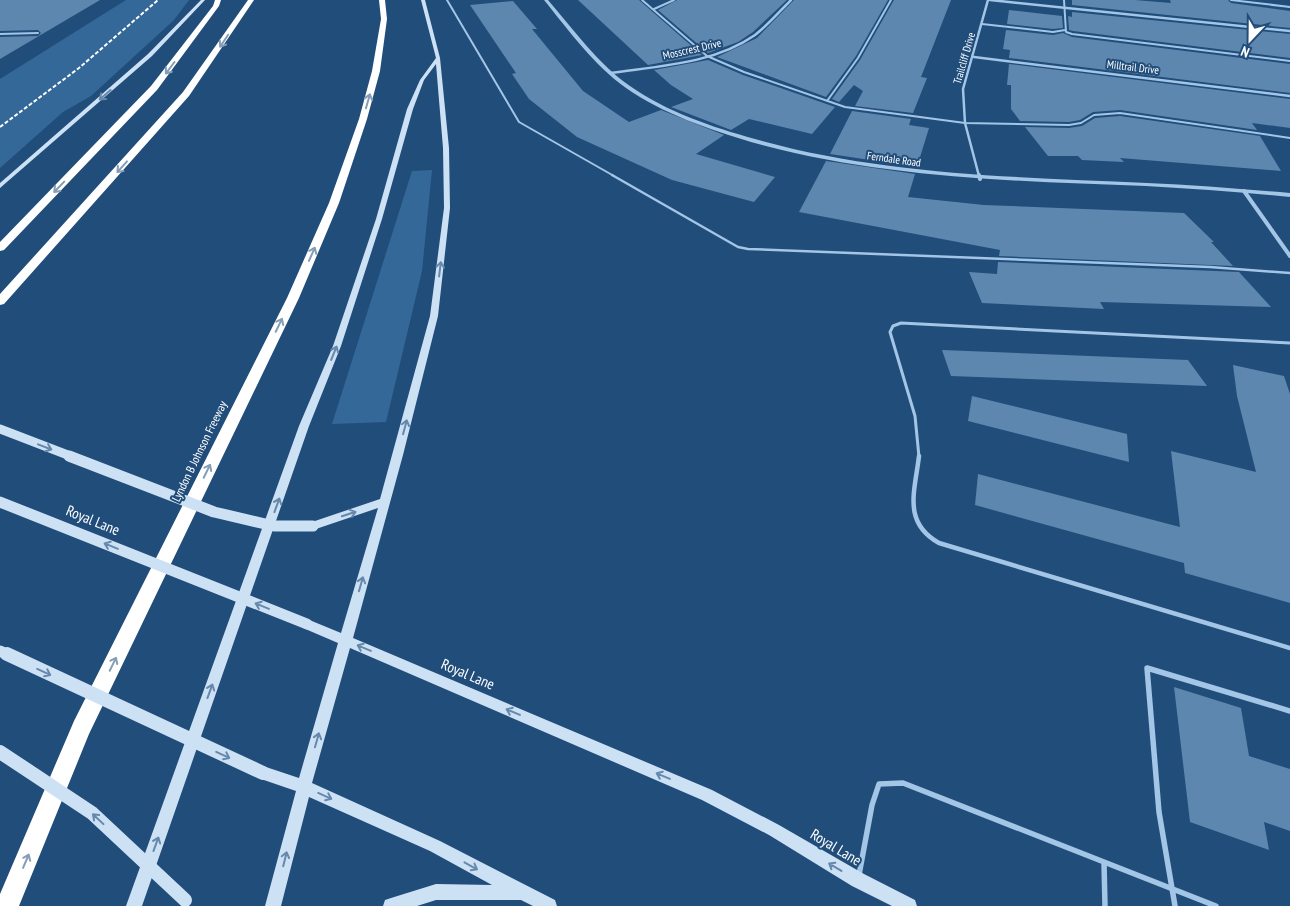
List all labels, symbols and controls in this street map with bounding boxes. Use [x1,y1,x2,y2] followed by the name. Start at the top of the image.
[1225,15,1275,65] north arrow
[950,30,978,85] street label: Trailcliff Drive
[219,34,229,48] one-way arrow
[661,35,723,63] street label: Mosscrest Drive
[1238,42,1252,62] text: N
[1106,57,1160,77] street label: Milltrail Drive
[164,61,175,74] one-way arrow
[99,89,112,101] one-way arrow
[364,94,373,110] one-way arrow
[866,148,922,170] street label: Ferndale Road
[117,160,128,173] one-way arrow
[53,180,65,193] one-way arrow
[308,247,318,262] one-way arrow
[435,261,445,277] one-way arrow
[274,318,284,333] one-way arrow
[330,346,340,361] one-way arrow
[168,398,230,504] street label: Lyndon B Johnson Freeway
[401,420,411,436] one-way arrow
[37,443,53,452] one-way arrow
[203,464,212,479] one-way arrow
[273,497,282,513] one-way arrow
[63,501,123,539] street label: Royal Lane
[340,508,356,518] one-way arrow
[104,541,119,551] one-way arrow
[357,576,367,592] one-way arrow
[255,601,270,611] one-way arrow
[357,643,372,652] one-way arrow
[438,654,498,694] street label: Royal Lane
[109,657,118,672] one-way arrow
[36,667,51,677] one-way arrow
[206,683,215,699] one-way arrow
[506,707,521,716] one-way arrow
[313,732,322,748] one-way arrow
[215,750,230,760] one-way arrow
[656,770,671,780] one-way arrow
[317,792,332,802] one-way arrow
[92,813,105,825] one-way arrow
[807,824,865,870] street label: Royal Lane
[152,836,161,852] one-way arrow
[281,851,291,867] one-way arrow
[22,854,32,869] one-way arrow
[464,861,479,871] one-way arrow
[829,862,843,872] one-way arrow

